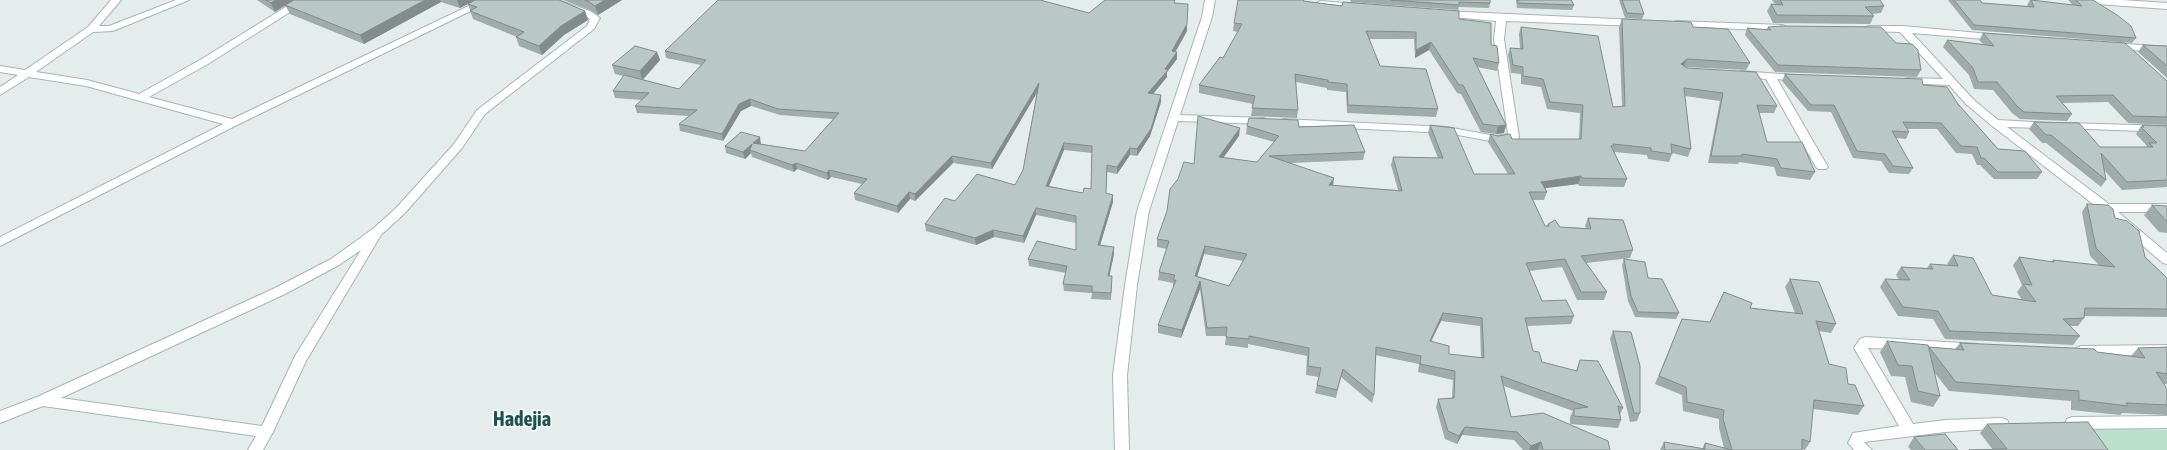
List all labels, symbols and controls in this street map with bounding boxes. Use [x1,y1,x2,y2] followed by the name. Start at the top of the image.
[493,408,551,432] district label: Hadejia

